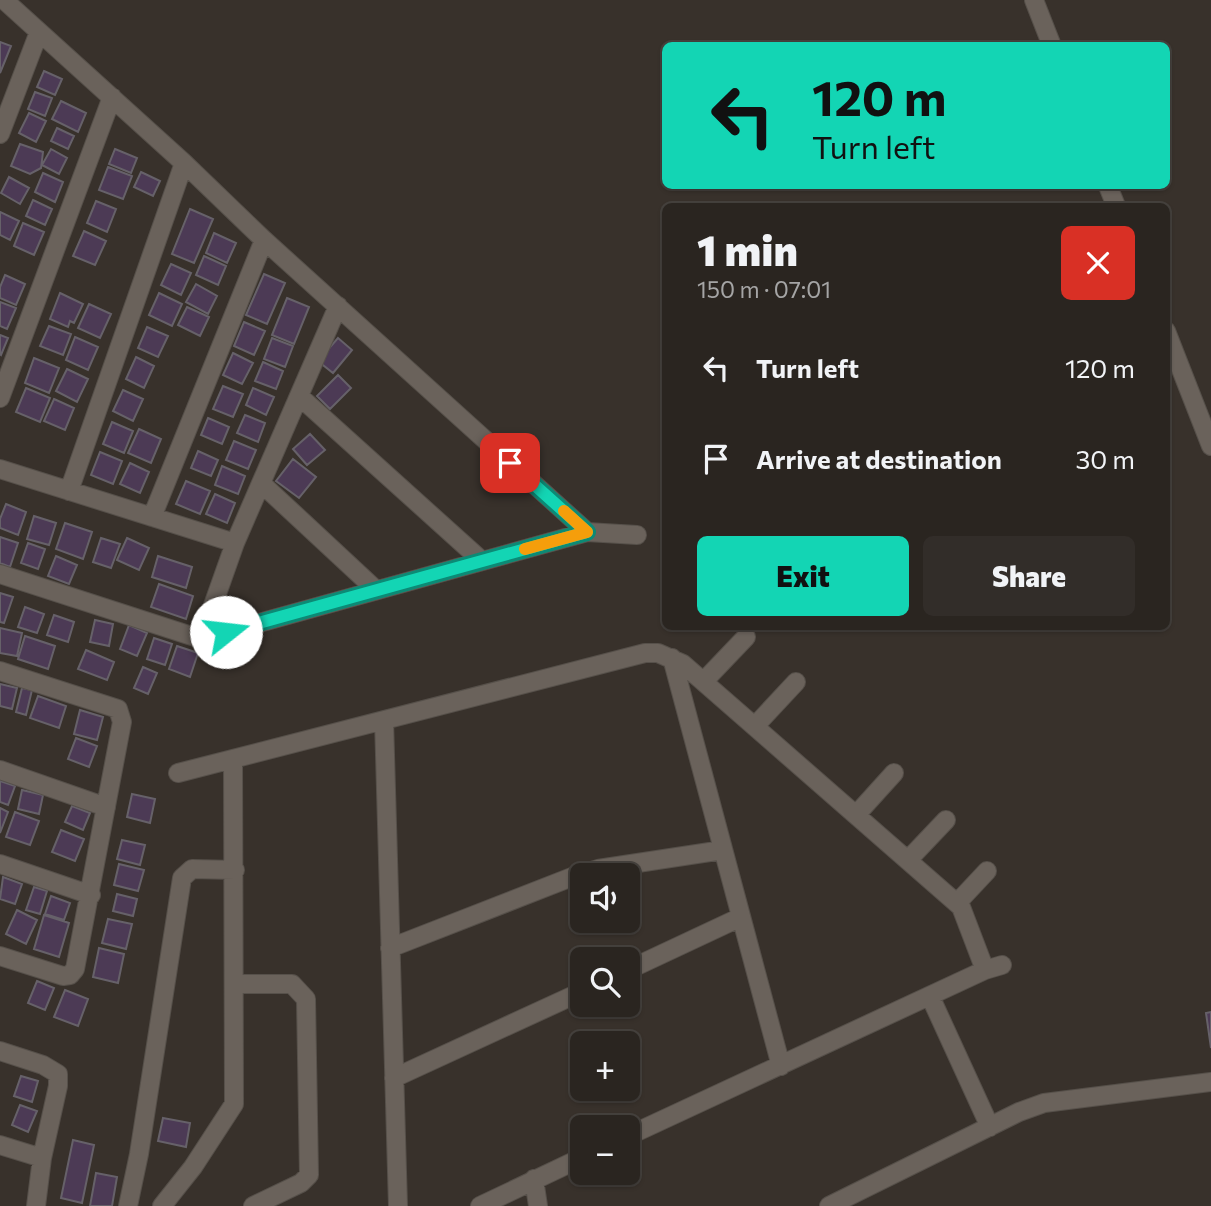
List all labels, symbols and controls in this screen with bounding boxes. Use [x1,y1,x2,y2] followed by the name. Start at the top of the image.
[812,66,946,126] text: 120 m
[697,70,788,161] icon: left
[812,126,936,166] text: Turn left
[697,223,798,275] text: 1 min
[1061,226,1135,300] button: close
[697,275,831,303] text: 150 m · 07:01
[697,349,735,387] icon: left
[756,352,859,383] text: Turn left
[1065,352,1135,383] text: 120 m
[480,433,540,493] pin
[697,440,735,478] icon: arrive
[756,443,1002,474] text: Arrive at destination
[1076,443,1135,474] text: 30 m
[491,444,529,482] icon: arrive
[697,536,909,616] button: Exit
[923,536,1135,616] button: Share
[189,595,263,669] position arrow
[570,863,640,1185] map controls
[570,863,640,933] button: sound
[570,947,640,1017] button: search
[570,1031,640,1101] button: +
[570,1115,640,1185] button: −

